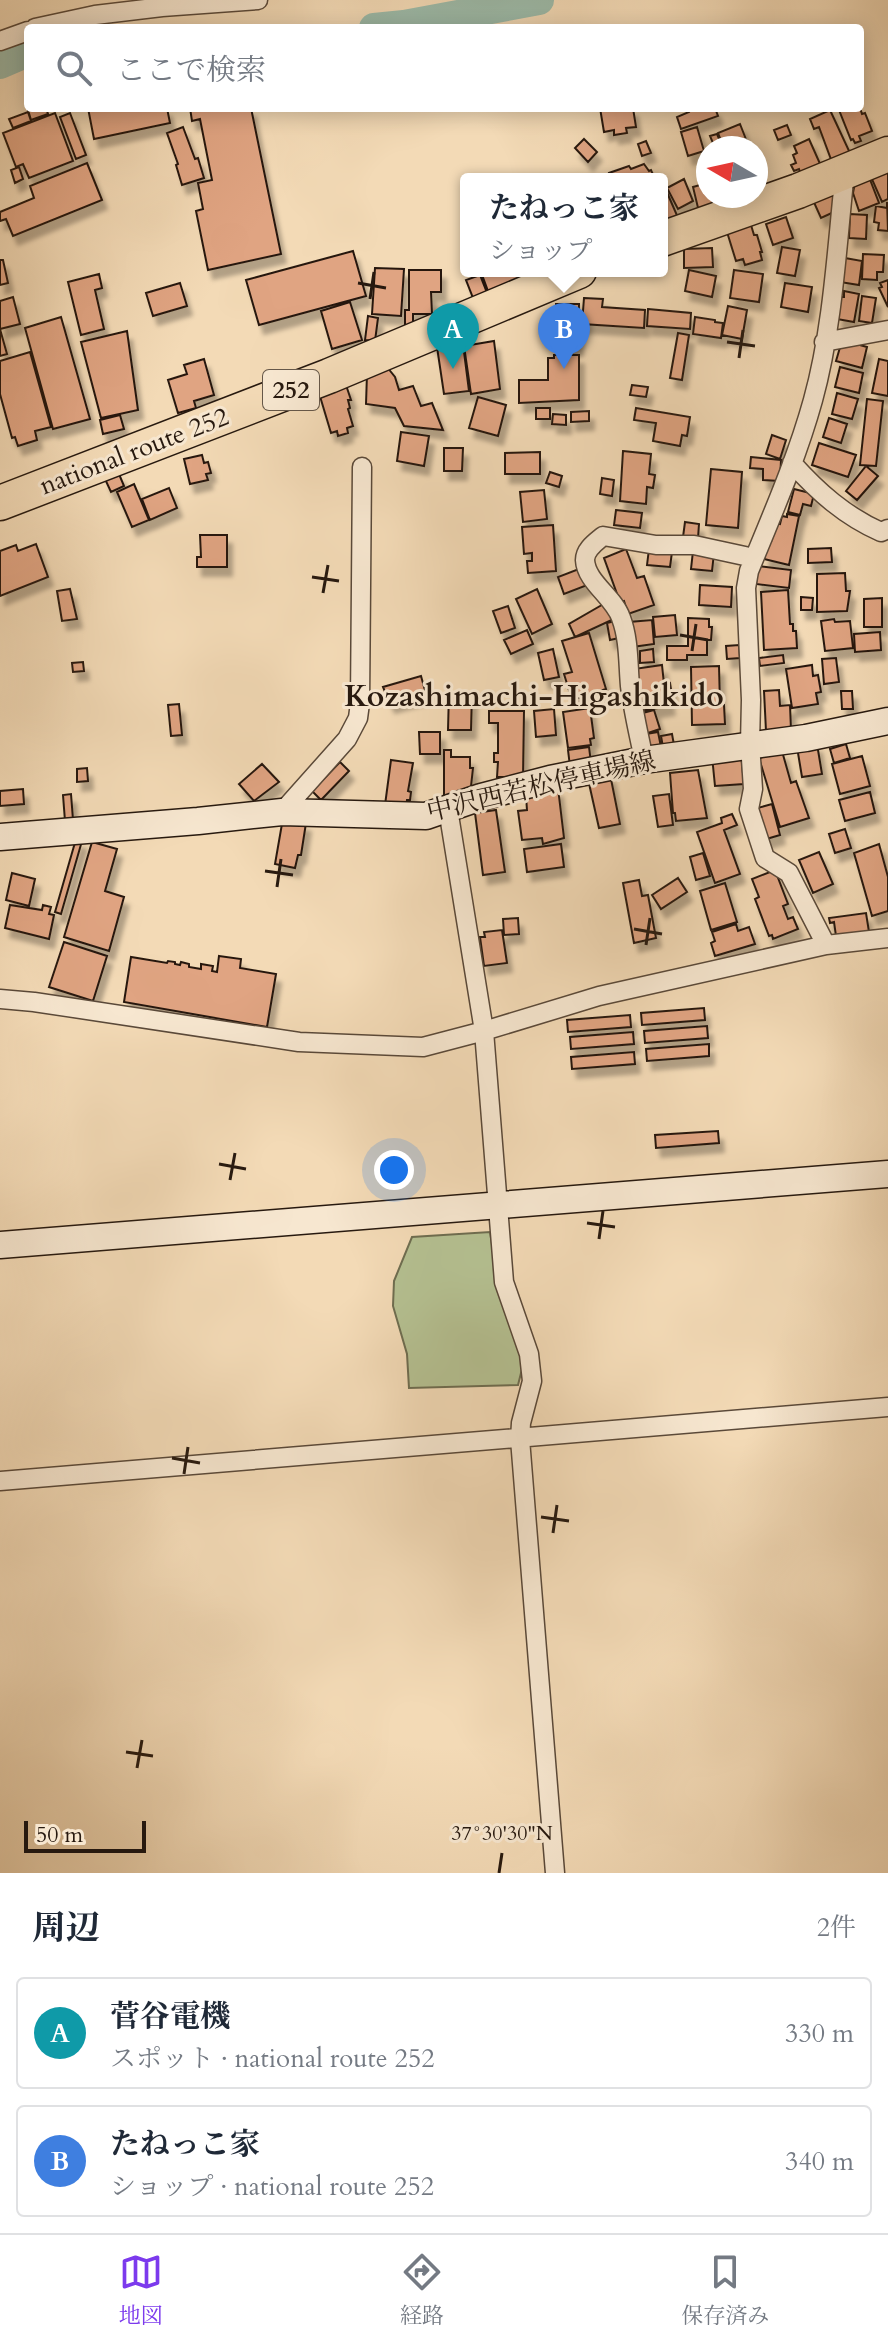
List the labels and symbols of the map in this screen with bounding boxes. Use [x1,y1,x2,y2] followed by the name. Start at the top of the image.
[696,136,768,208] north arrow
[427,303,479,369] pin: A
[538,303,590,369] pin: B
[263,370,319,410] road number: 252
[34,399,234,503] street label: national route 252
[344,676,724,717] district label: Kozashimachi-Higashikido
[423,743,659,829] street label: 中沢西若松停車場線
[374,1150,414,1190] your location
[24,1817,146,1853] scale bar
[451,1820,553,1847] text: 37°30'30"N

